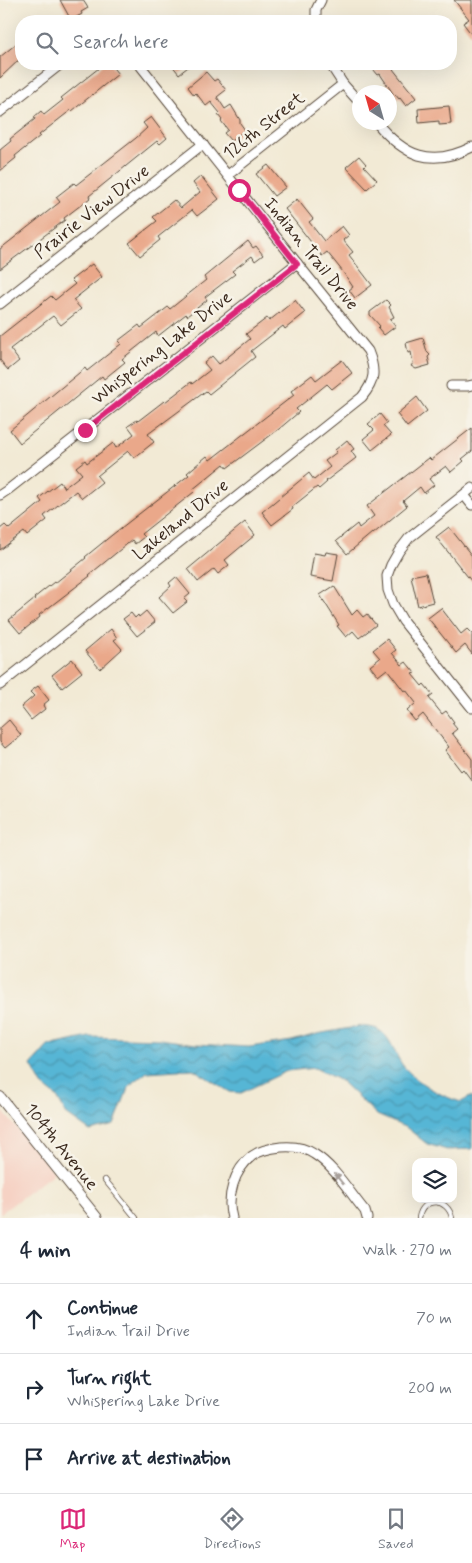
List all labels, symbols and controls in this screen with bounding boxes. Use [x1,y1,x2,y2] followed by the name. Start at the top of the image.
[15,15,457,70] search box
[33,29,61,57] icon: search
[73,30,169,55] text: Search here
[352,85,397,130] north arrow
[218,86,310,166] street label: 126th Street
[29,159,155,265] street label: Prairie View Drive
[228,179,251,202] route start
[258,193,364,315] street label: Indian Trail Drive
[87,285,237,410] street label: Whispering Lake Drive
[74,419,97,442] route end
[128,474,234,566] street label: Lakeland Drive
[19,1099,104,1196] street label: 104th Avenue
[412,1158,457,1203] map controls
[412,1158,457,1203] button: layers
[333,1173,344,1186] one-way arrow
[20,1237,71,1265] text: 4 min
[363,1240,452,1261] text: Walk · 270 m
[67,1296,138,1321] text: Continue
[20,1305,48,1333] icon: ahead
[416,1308,452,1329] text: 70 m
[67,1321,190,1342] text: Indian Trail Drive
[67,1366,151,1391] text: Turn right
[20,1375,48,1403] icon: right
[408,1378,452,1399] text: 200 m
[67,1391,220,1412] text: Whispering Lake Drive
[20,1445,48,1473] icon: arrive
[67,1446,231,1471] text: Arrive at destination
[59,1505,87,1553] tab: Map
[204,1505,261,1553] tab: Directions
[378,1505,413,1553] tab: Saved

